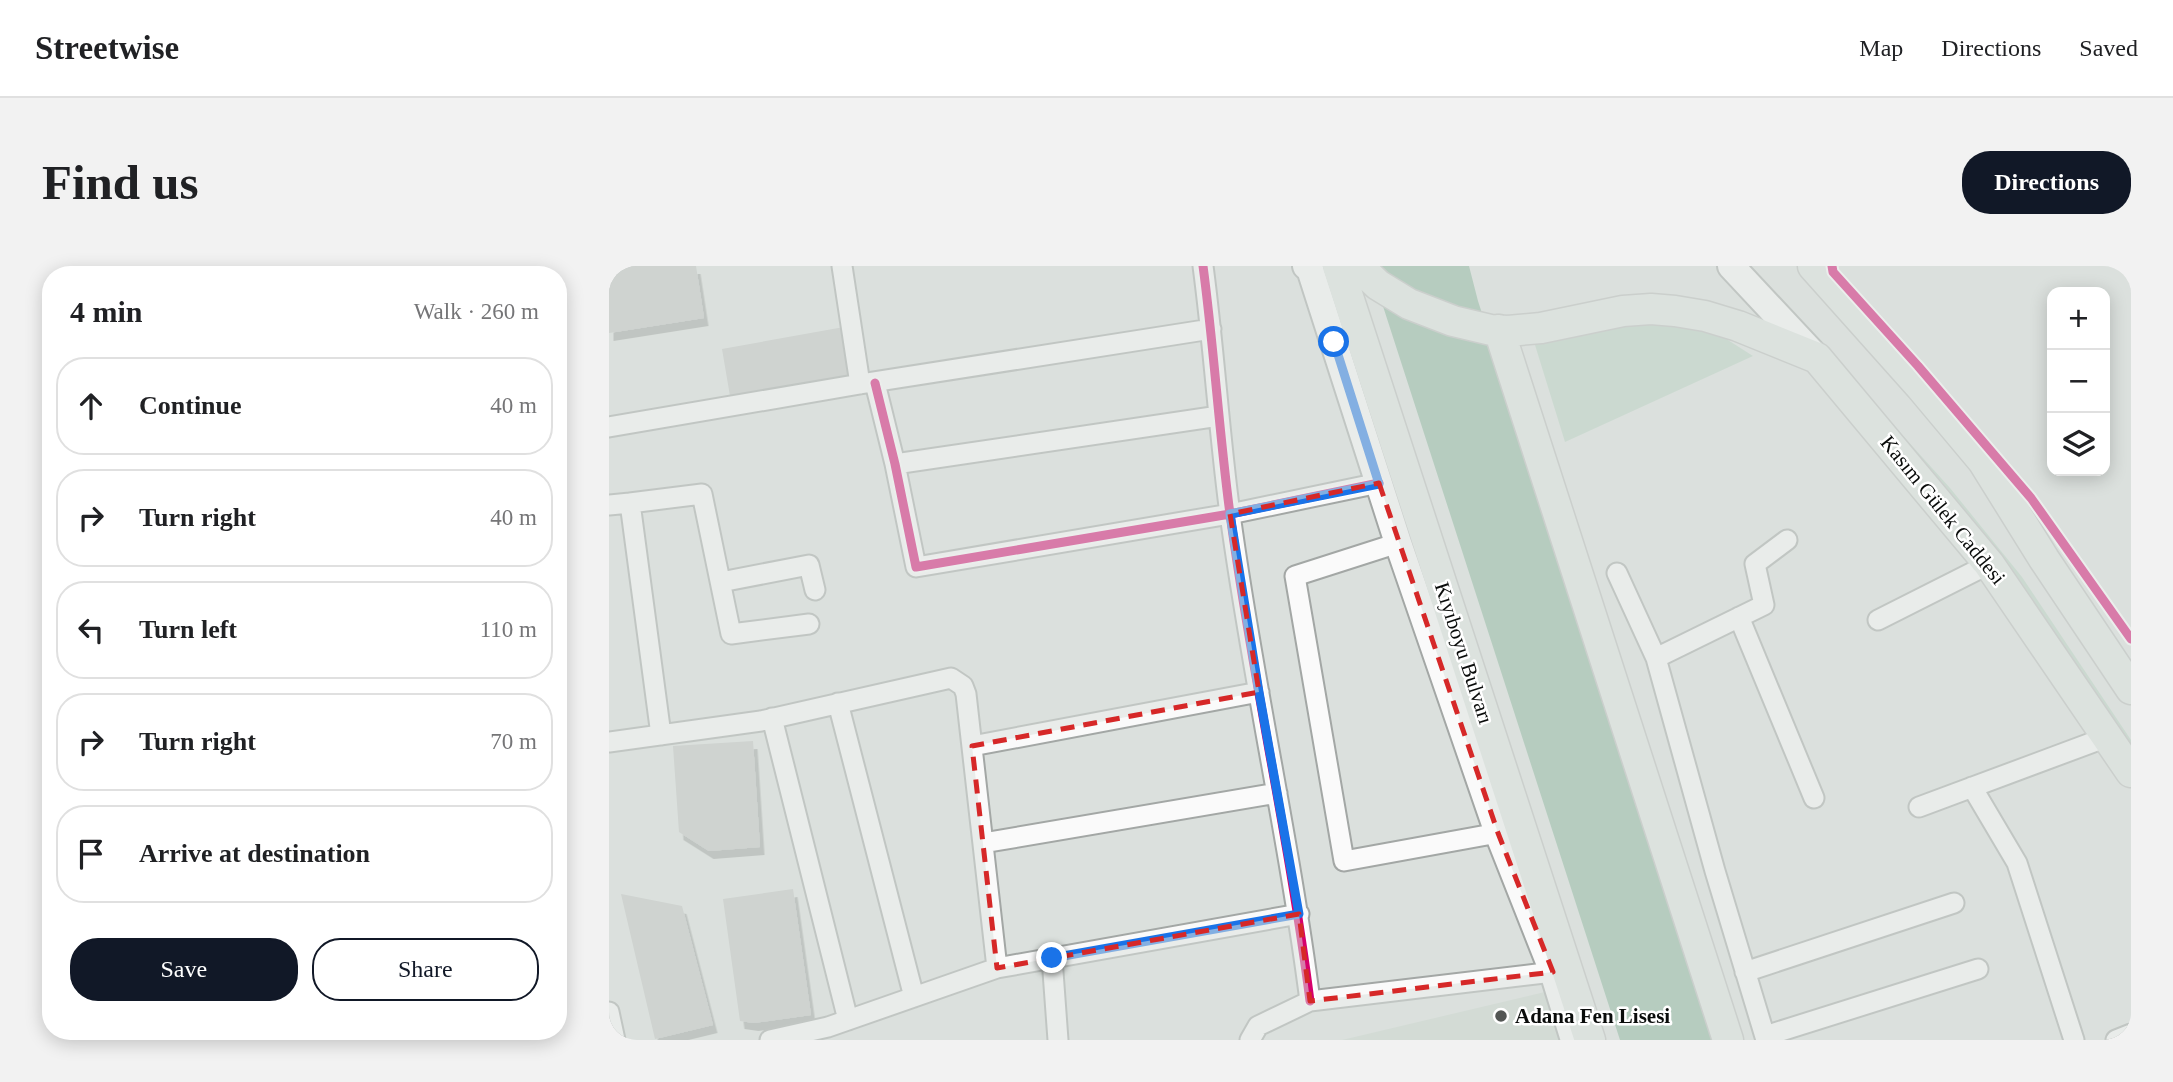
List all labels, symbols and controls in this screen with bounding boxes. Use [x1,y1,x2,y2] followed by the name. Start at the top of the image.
[35,30,179,66] text: Streetwise
[1859,35,1903,61] text: Map
[1941,35,2041,61] text: Directions
[2079,35,2138,61] text: Saved
[1962,151,2131,214] button: Directions
[42,155,199,210] text: Find us
[2047,287,2110,476] map controls
[2047,287,2110,350] button: +
[70,295,143,328] text: 4 min
[414,299,539,324] text: Walk · 260 m
[1318,326,1349,357] route start
[2047,350,2110,413] button: −
[72,387,110,425] icon: ahead
[139,391,242,420] text: Continue
[490,393,537,418] text: 40 m
[2047,413,2110,476] button: layers
[1876,431,2010,589] street label: Kasım Gülek Caddesi
[72,499,110,537] icon: right
[139,503,256,532] text: Turn right
[490,505,537,530] text: 40 m
[1430,579,1498,727] street label: Kıyıboyu Bulvarı
[72,611,110,649] icon: left
[139,615,237,644] text: Turn left
[480,617,537,642] text: 110 m
[72,723,110,761] icon: right
[139,727,256,756] text: Turn right
[490,729,537,754] text: 70 m
[72,835,110,873] icon: arrive
[139,839,370,868] text: Arrive at destination
[70,938,298,1001] button: Save
[312,938,539,1001] button: Share
[1036,942,1067,973] route end
[1515,1004,1670,1028] place label: Adana Fen Lisesi
[1493,1008,1509,1024] marker: Adana Fen Lisesi

